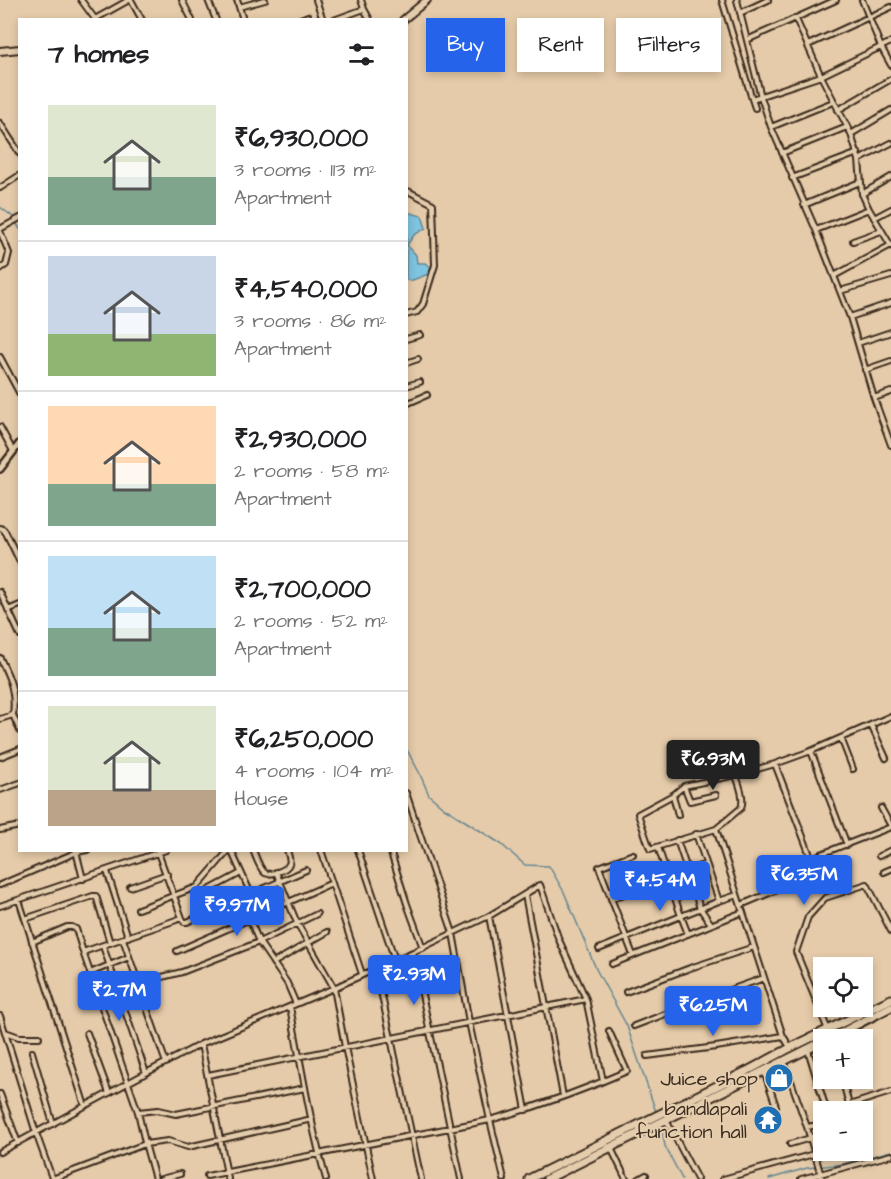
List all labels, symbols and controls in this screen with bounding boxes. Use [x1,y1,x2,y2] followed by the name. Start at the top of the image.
[426,18,505,72] chip: Buy
[517,18,604,72] chip: Rent
[616,18,721,72] chip: Filters
[48,36,149,72] text: 7 homes
[345,38,378,71] icon: filters
[234,120,368,156] text: ₹6,930,000
[96,129,168,201] icon: home
[234,156,377,184] text: 3 rooms · 113 m²
[234,184,332,212] text: Apartment
[234,271,378,307] text: ₹4,540,000
[96,280,168,352] icon: home
[234,307,387,335] text: 3 rooms · 86 m²
[234,335,332,363] text: Apartment
[234,421,367,457] text: ₹2,930,000
[96,430,168,502] icon: home
[234,457,390,485] text: 2 rooms · 58 m²
[234,485,332,513] text: Apartment
[234,571,371,607] text: ₹2,700,000
[96,580,168,652] icon: home
[234,607,388,635] text: 2 rooms · 52 m²
[234,635,332,663] text: Apartment
[234,721,373,757] text: ₹6,250,000
[96,730,168,802] icon: home
[664,740,762,791] pin: ₹6.93M
[681,745,745,773] text: ₹6.93M
[234,757,393,785] text: 4 rooms · 104 m²
[234,785,288,813] text: House
[755,855,853,906] pin: ₹6.35M
[770,860,838,888] text: ₹6.35M
[611,861,709,912] pin: ₹4.54M
[624,866,696,894] text: ₹4.54M
[188,886,286,937] pin: ₹9.97M
[204,891,270,919] text: ₹9.97M
[365,955,463,1006] pin: ₹2.93M
[813,957,873,1161] map controls
[813,957,873,1017] button: locate
[382,960,446,988] text: ₹2.93M
[77,971,161,1022] pin: ₹2.7M
[92,976,146,1004] text: ₹2.7M
[664,986,762,1037] pin: ₹6.25M
[679,991,747,1019] text: ₹6.25M
[813,1029,873,1089] button: +
[763,1062,795,1094] shop icon: Juice shop
[660,1065,758,1093] place label: Juice shop
[636,1095,747,1146] place label: bandlapali function hall
[813,1101,873,1161] button: −
[752,1104,784,1136] temple icon: bandlapali function hall

